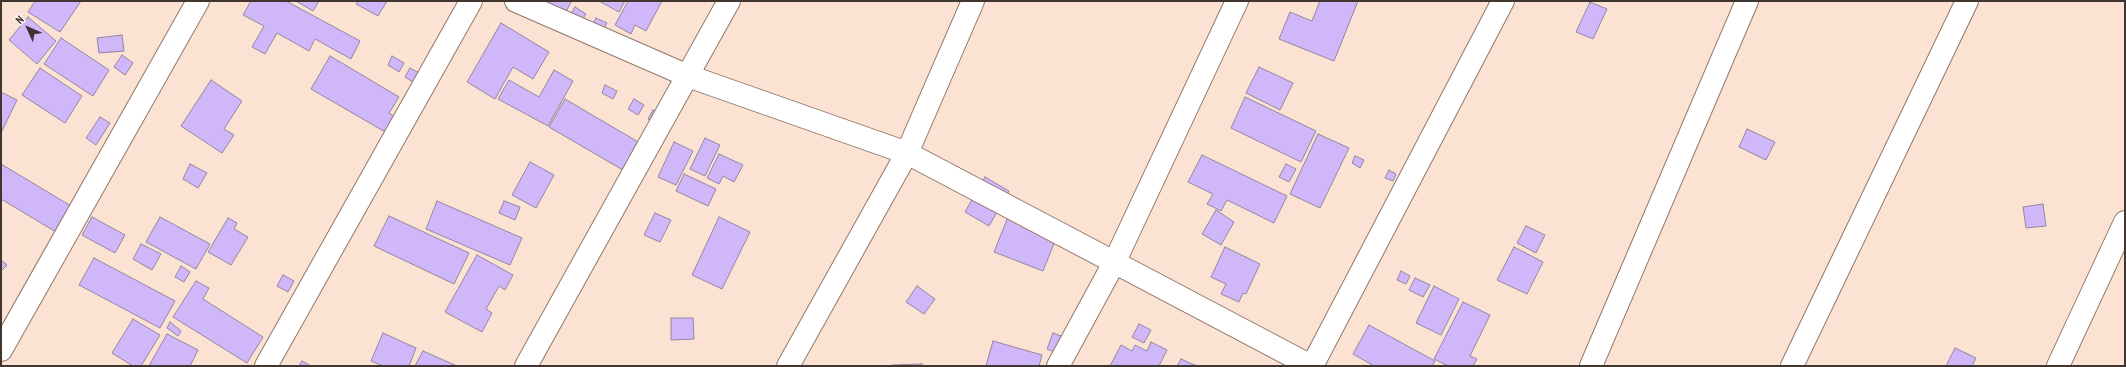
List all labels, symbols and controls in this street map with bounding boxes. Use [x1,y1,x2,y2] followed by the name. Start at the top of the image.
[8,8,48,48] north arrow
[12,12,27,27] text: N

